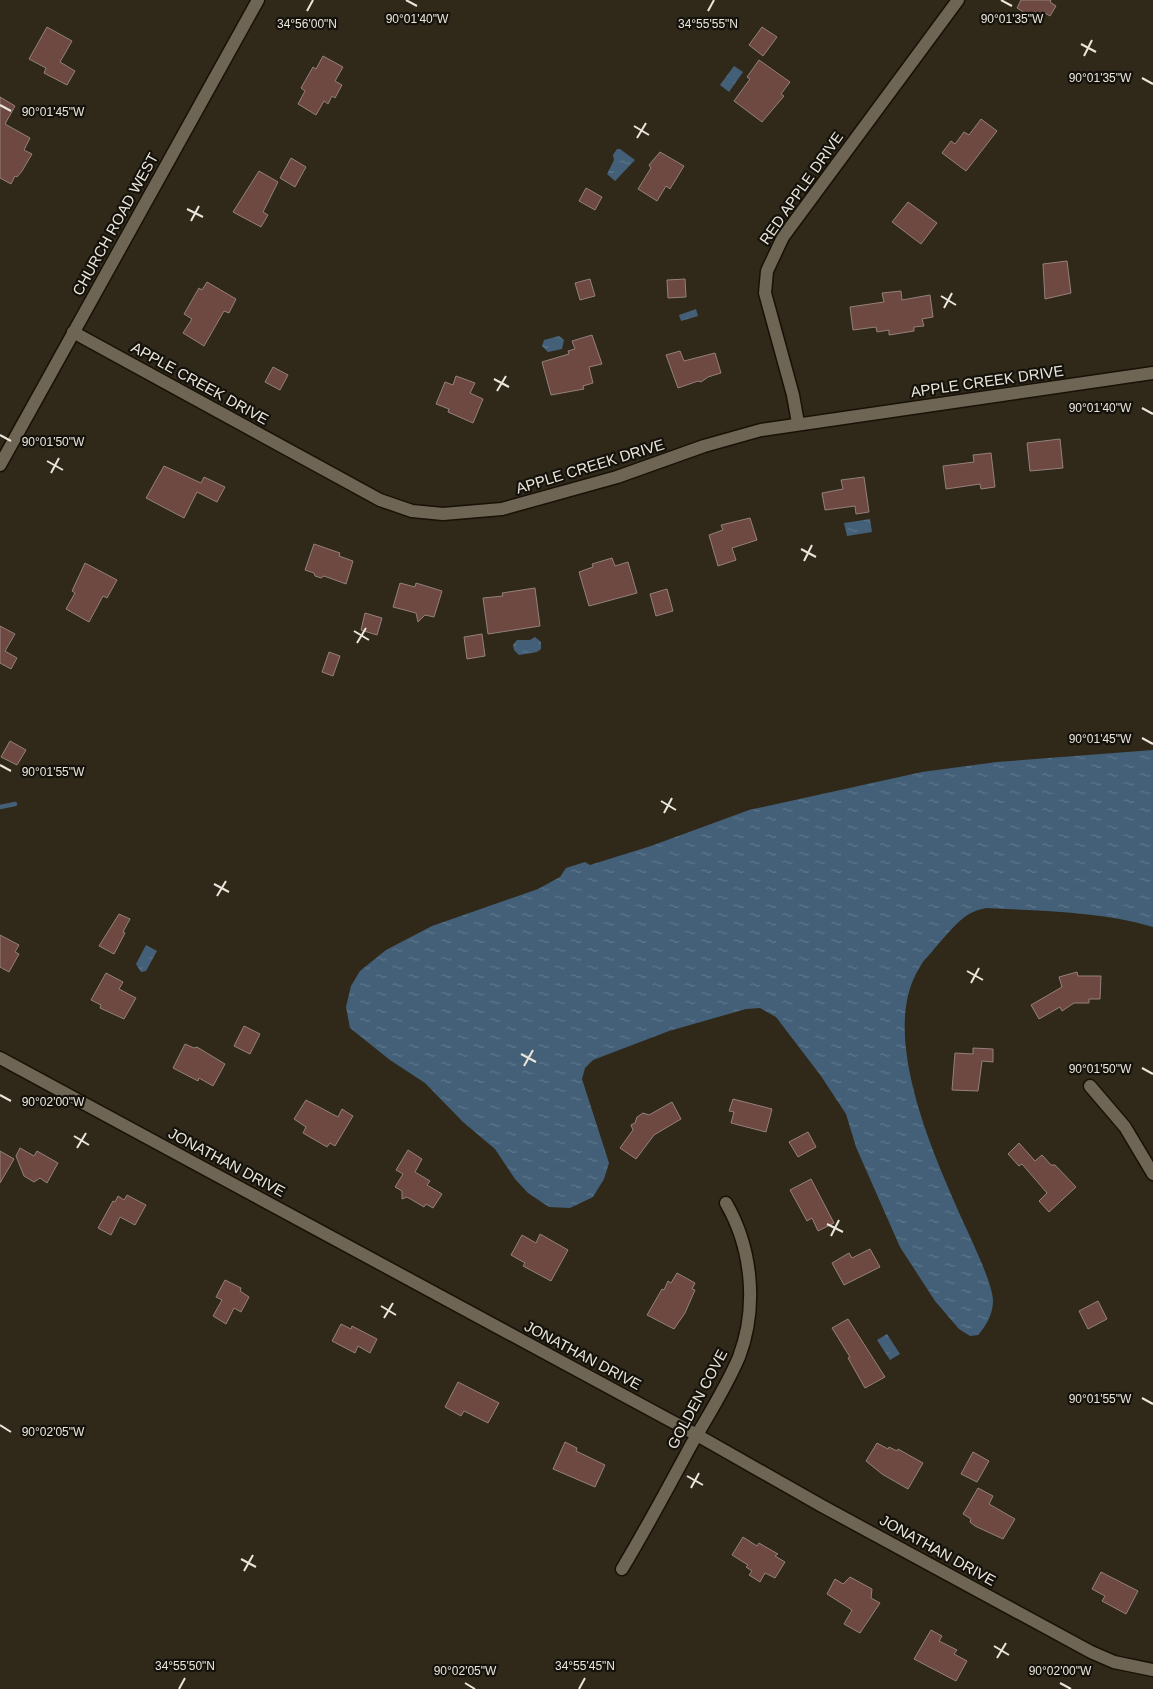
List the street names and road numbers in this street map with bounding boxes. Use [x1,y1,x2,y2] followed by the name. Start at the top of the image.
[756,128,846,248] street label: RED APPLE DRIVE
[69,150,161,298] street label: CHURCH ROAD WEST
[128,338,272,428] street label: APPLE CREEK DRIVE
[909,362,1065,400] street label: APPLE CREEK DRIVE
[514,435,666,497] street label: APPLE CREEK DRIVE
[166,1124,288,1200] street label: JONATHAN DRIVE
[522,1317,644,1393] street label: JONATHAN DRIVE
[664,1346,730,1452] street label: GOLDEN COVE
[877,1511,999,1589] street label: JONATHAN DRIVE

